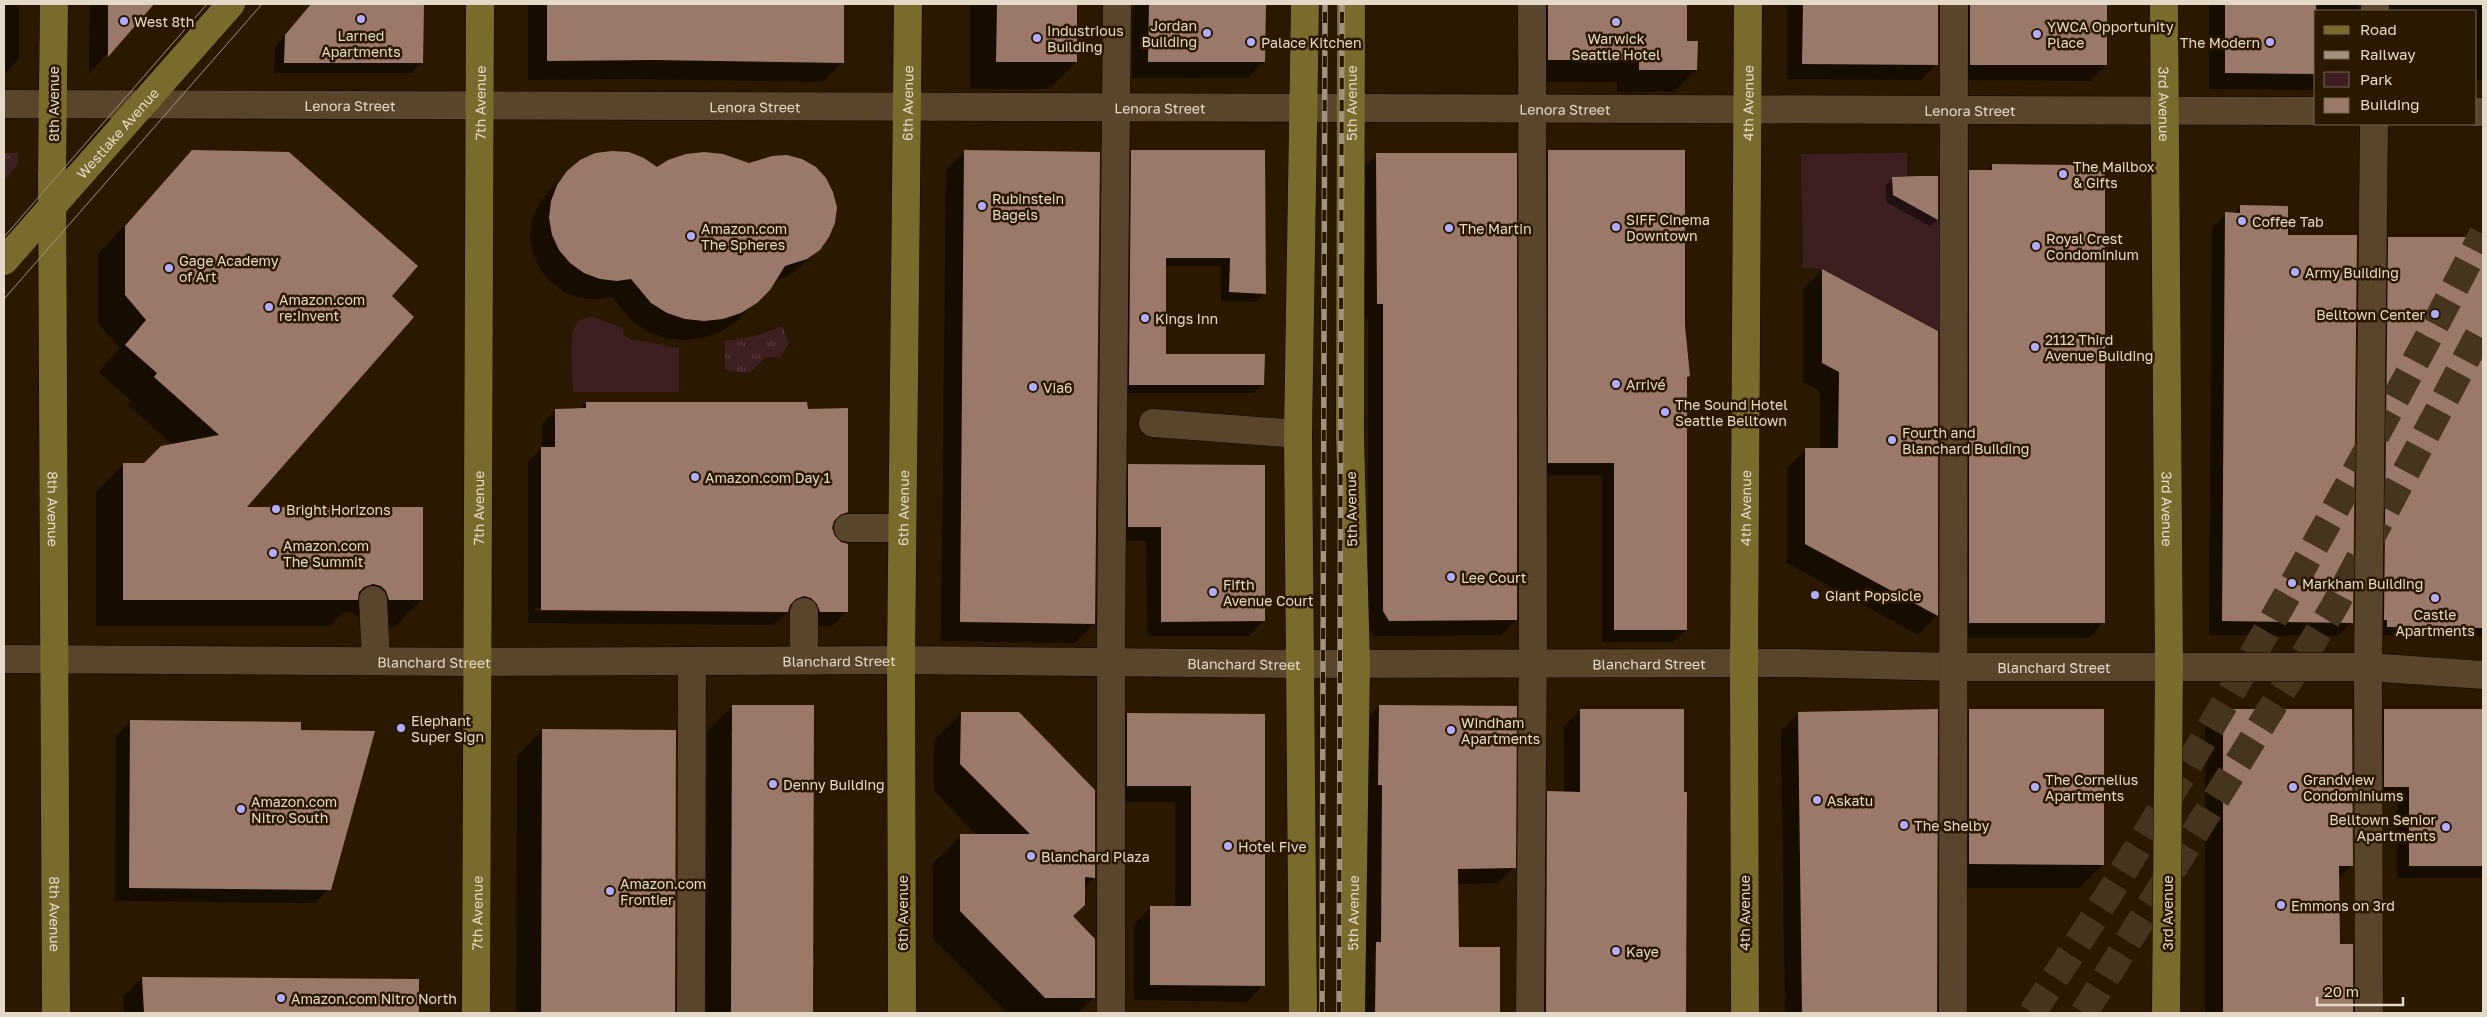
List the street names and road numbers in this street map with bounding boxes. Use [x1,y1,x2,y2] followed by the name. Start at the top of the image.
[898,65,916,141] street label: 6th Avenue
[1342,65,1359,141] street label: 5th Avenue
[1739,65,1756,141] street label: 4th Avenue
[45,66,62,142] street label: 8th Avenue
[471,66,488,140] street label: 7th Avenue
[2156,66,2174,142] street label: 3rd Avenue
[73,84,162,182] street label: Westlake Avenue
[304,96,396,114] street label: Lenora Street
[709,98,801,115] street label: Lenora Street
[1114,99,1206,116] street label: Lenora Street
[1519,100,1611,117] street label: Lenora Street
[1924,101,2016,119] street label: Lenora Street
[894,470,912,546] street label: 6th Avenue
[1736,470,1754,546] street label: 4th Avenue
[45,471,62,547] street label: 8th Avenue
[469,471,487,545] street label: 7th Avenue
[1342,471,1360,547] street label: 5th Avenue
[2159,471,2177,547] street label: 3rd Avenue
[782,652,896,669] street label: Blanchard Street
[377,653,491,671] street label: Blanchard Street
[1187,654,1301,673] street label: Blanchard Street
[1592,655,1706,672] street label: Blanchard Street
[1997,659,2111,676] street label: Blanchard Street
[894,875,911,951] street label: 6th Avenue
[1343,875,1361,951] street label: 5th Avenue
[1736,875,1753,951] street label: 4th Avenue
[2159,875,2176,951] street label: 3rd Avenue
[47,876,64,952] street label: 8th Avenue
[468,876,485,950] street label: 7th Avenue

